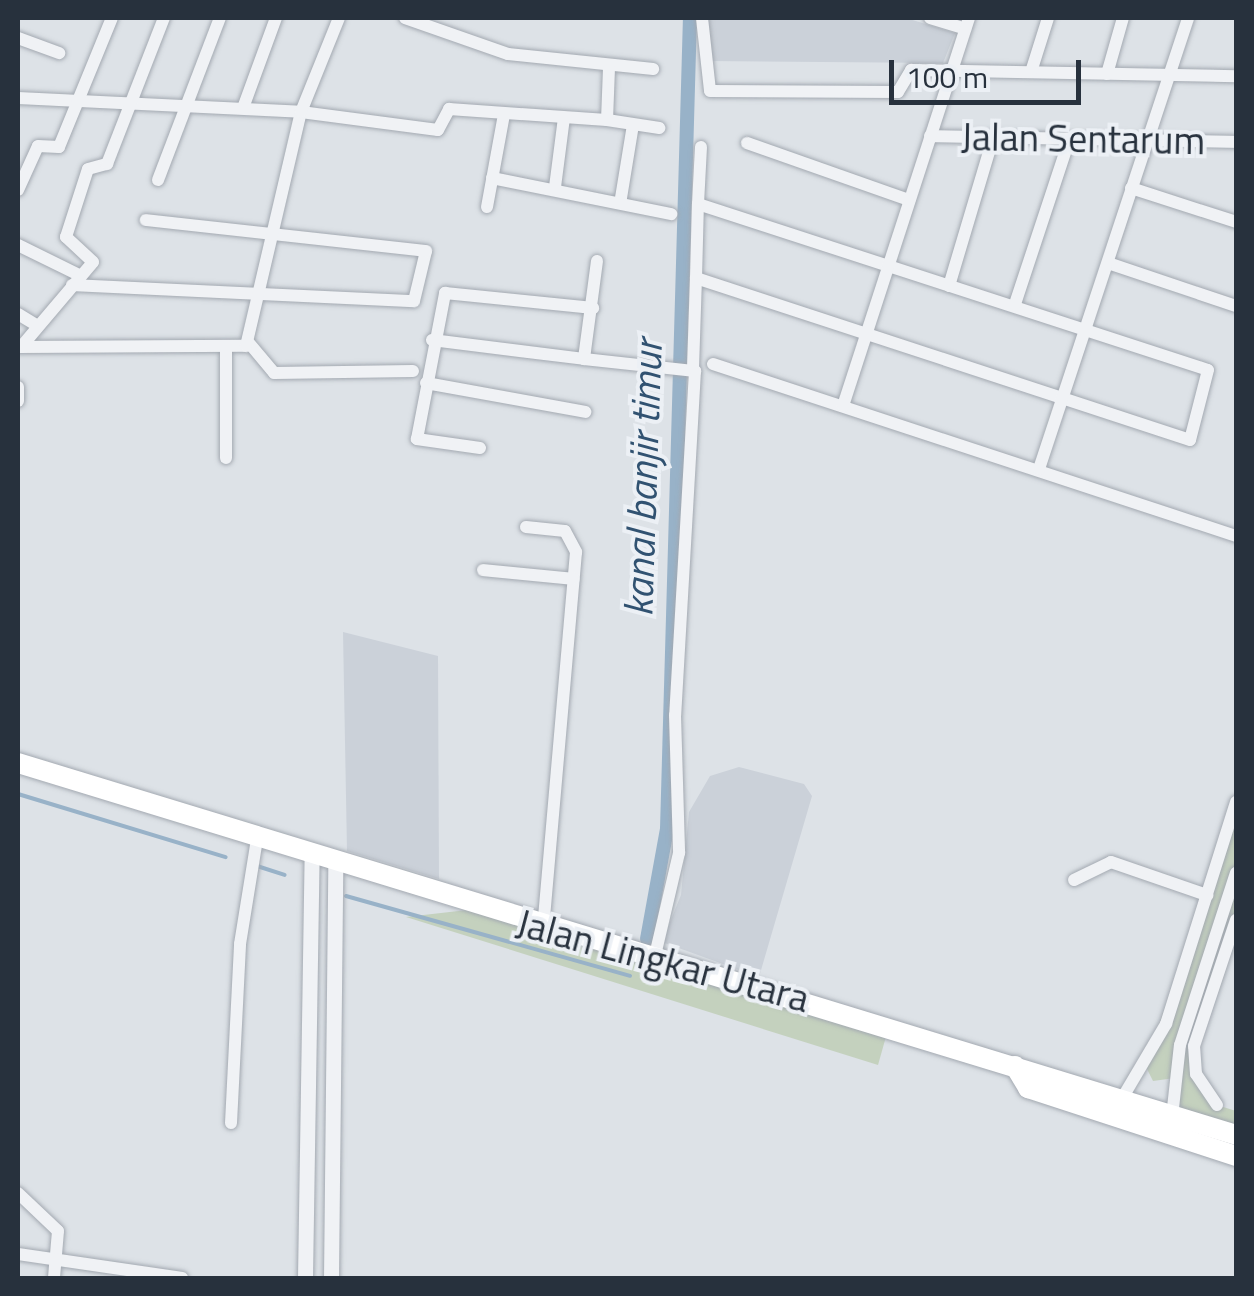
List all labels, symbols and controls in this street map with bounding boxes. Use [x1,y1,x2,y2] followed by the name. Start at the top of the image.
[894,40,1086,102] scale bar
[906,54,988,100] text: 100 m
[961,114,1205,164] street label: Jalan Sentarum
[614,339,672,617] water label: kanal banjir timur
[512,900,814,1022] street label: Jalan Lingkar Utara

